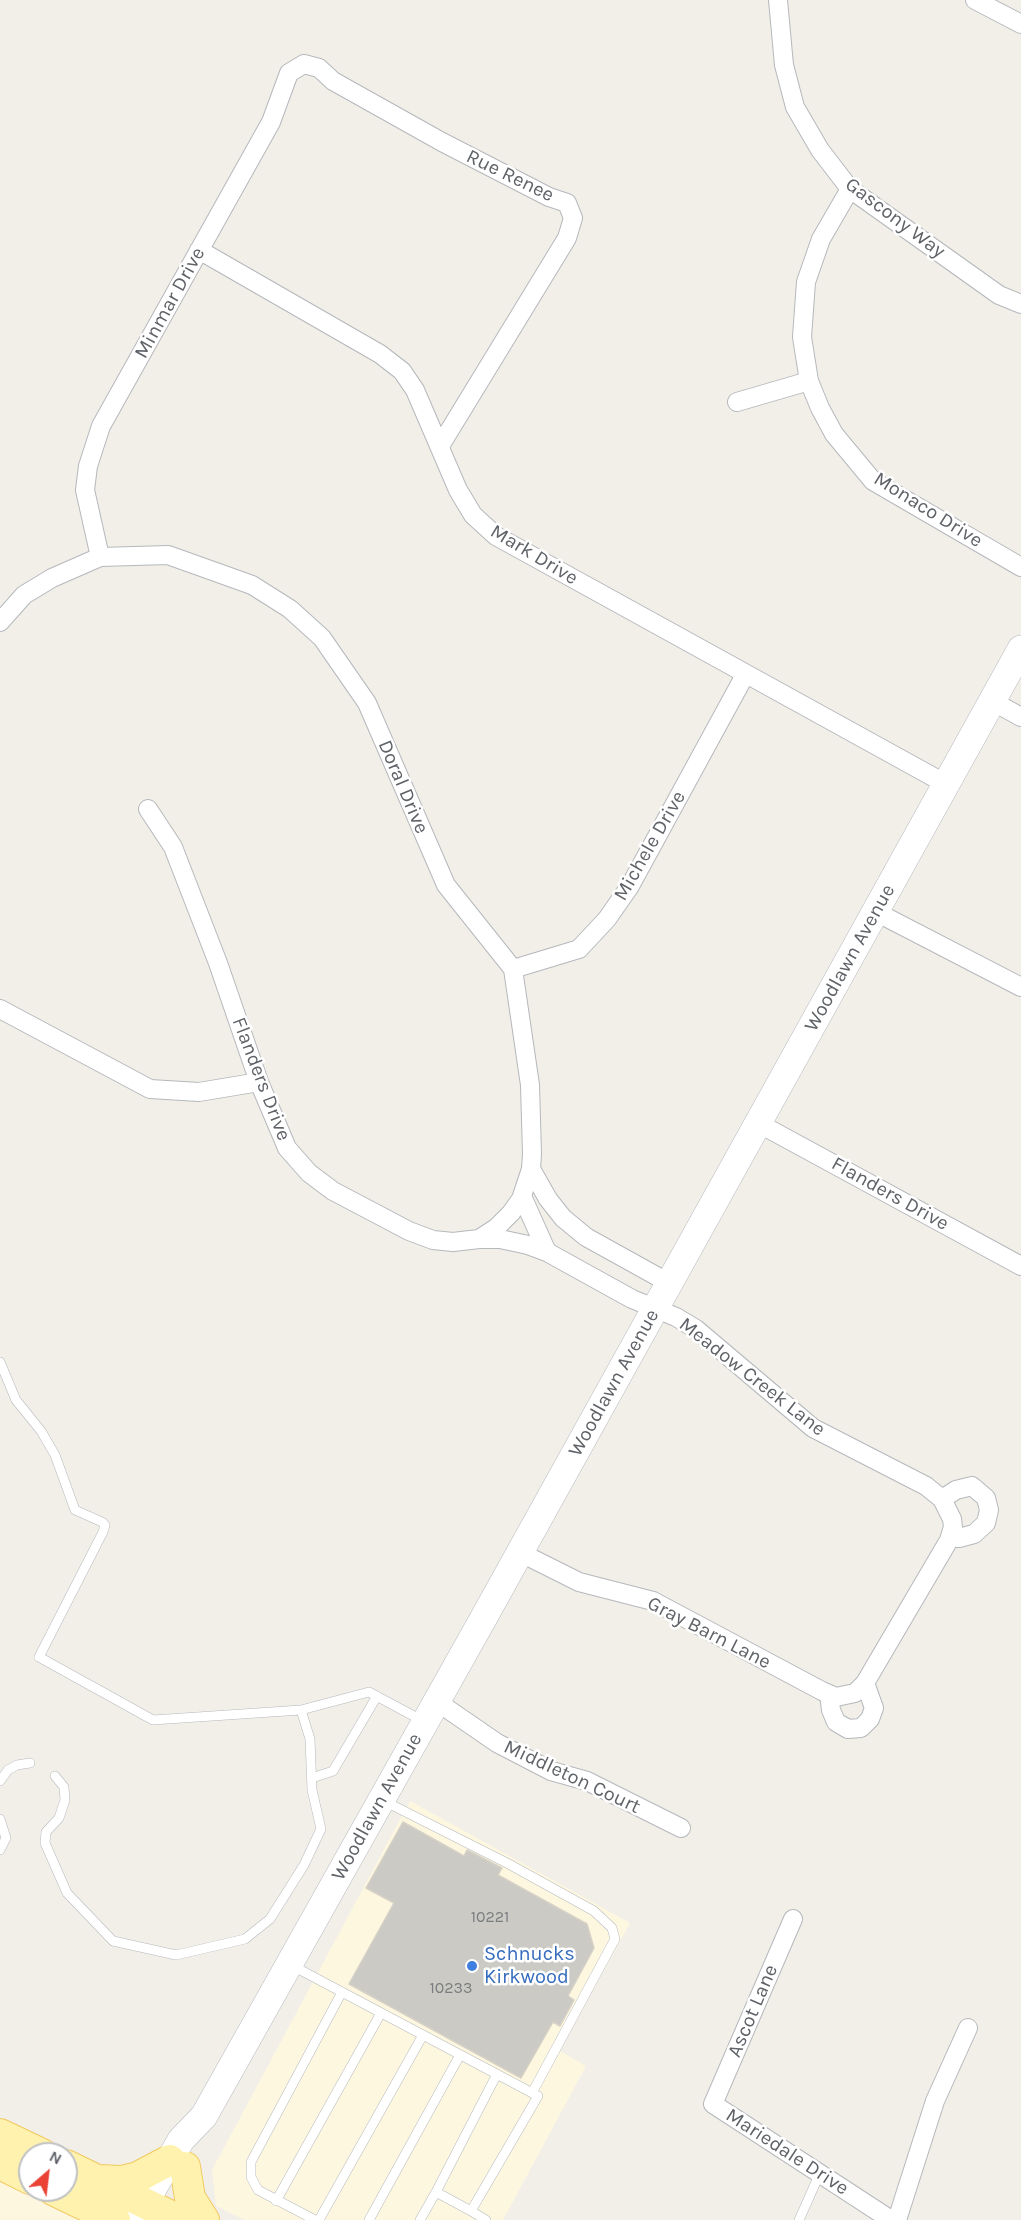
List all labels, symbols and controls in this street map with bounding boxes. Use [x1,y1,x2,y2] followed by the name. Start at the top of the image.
[462,144,558,208] street label: Rue Renee
[840,173,950,263] street label: Gascony Way
[130,243,210,363] street label: Minmar Drive
[869,467,987,553] street label: Monaco Drive
[486,520,582,590] street label: Mark Drive
[373,737,433,837] street label: Doral Drive
[609,787,691,905] street label: Michele Drive
[800,880,900,1036] street label: Woodlawn Avenue
[226,1014,296,1144] street label: Flanders Drive
[827,1152,953,1236] street label: Flanders Drive
[564,1305,664,1461] street label: Woodlawn Avenue
[674,1312,830,1442] street label: Meadow Creek Lane
[643,1592,775,1674] street label: Gray Barn Lane
[327,1729,427,1885] street label: Woodlawn Avenue
[500,1735,644,1819] street label: Middleton Court
[471,1907,509,1927] house number: 10221
[484,1942,575,1989] place label: Schnucks Kirkwood
[465,1959,479,1973] marker: Schnucks Kirkwood
[723,1961,783,2061] street label: Ascot Lane
[430,1978,472,1998] house number: 10233
[721,2103,853,2201] street label: Mariedale Drive
[18,2142,78,2202] north arrow
[46,2146,65,2169] text: N

